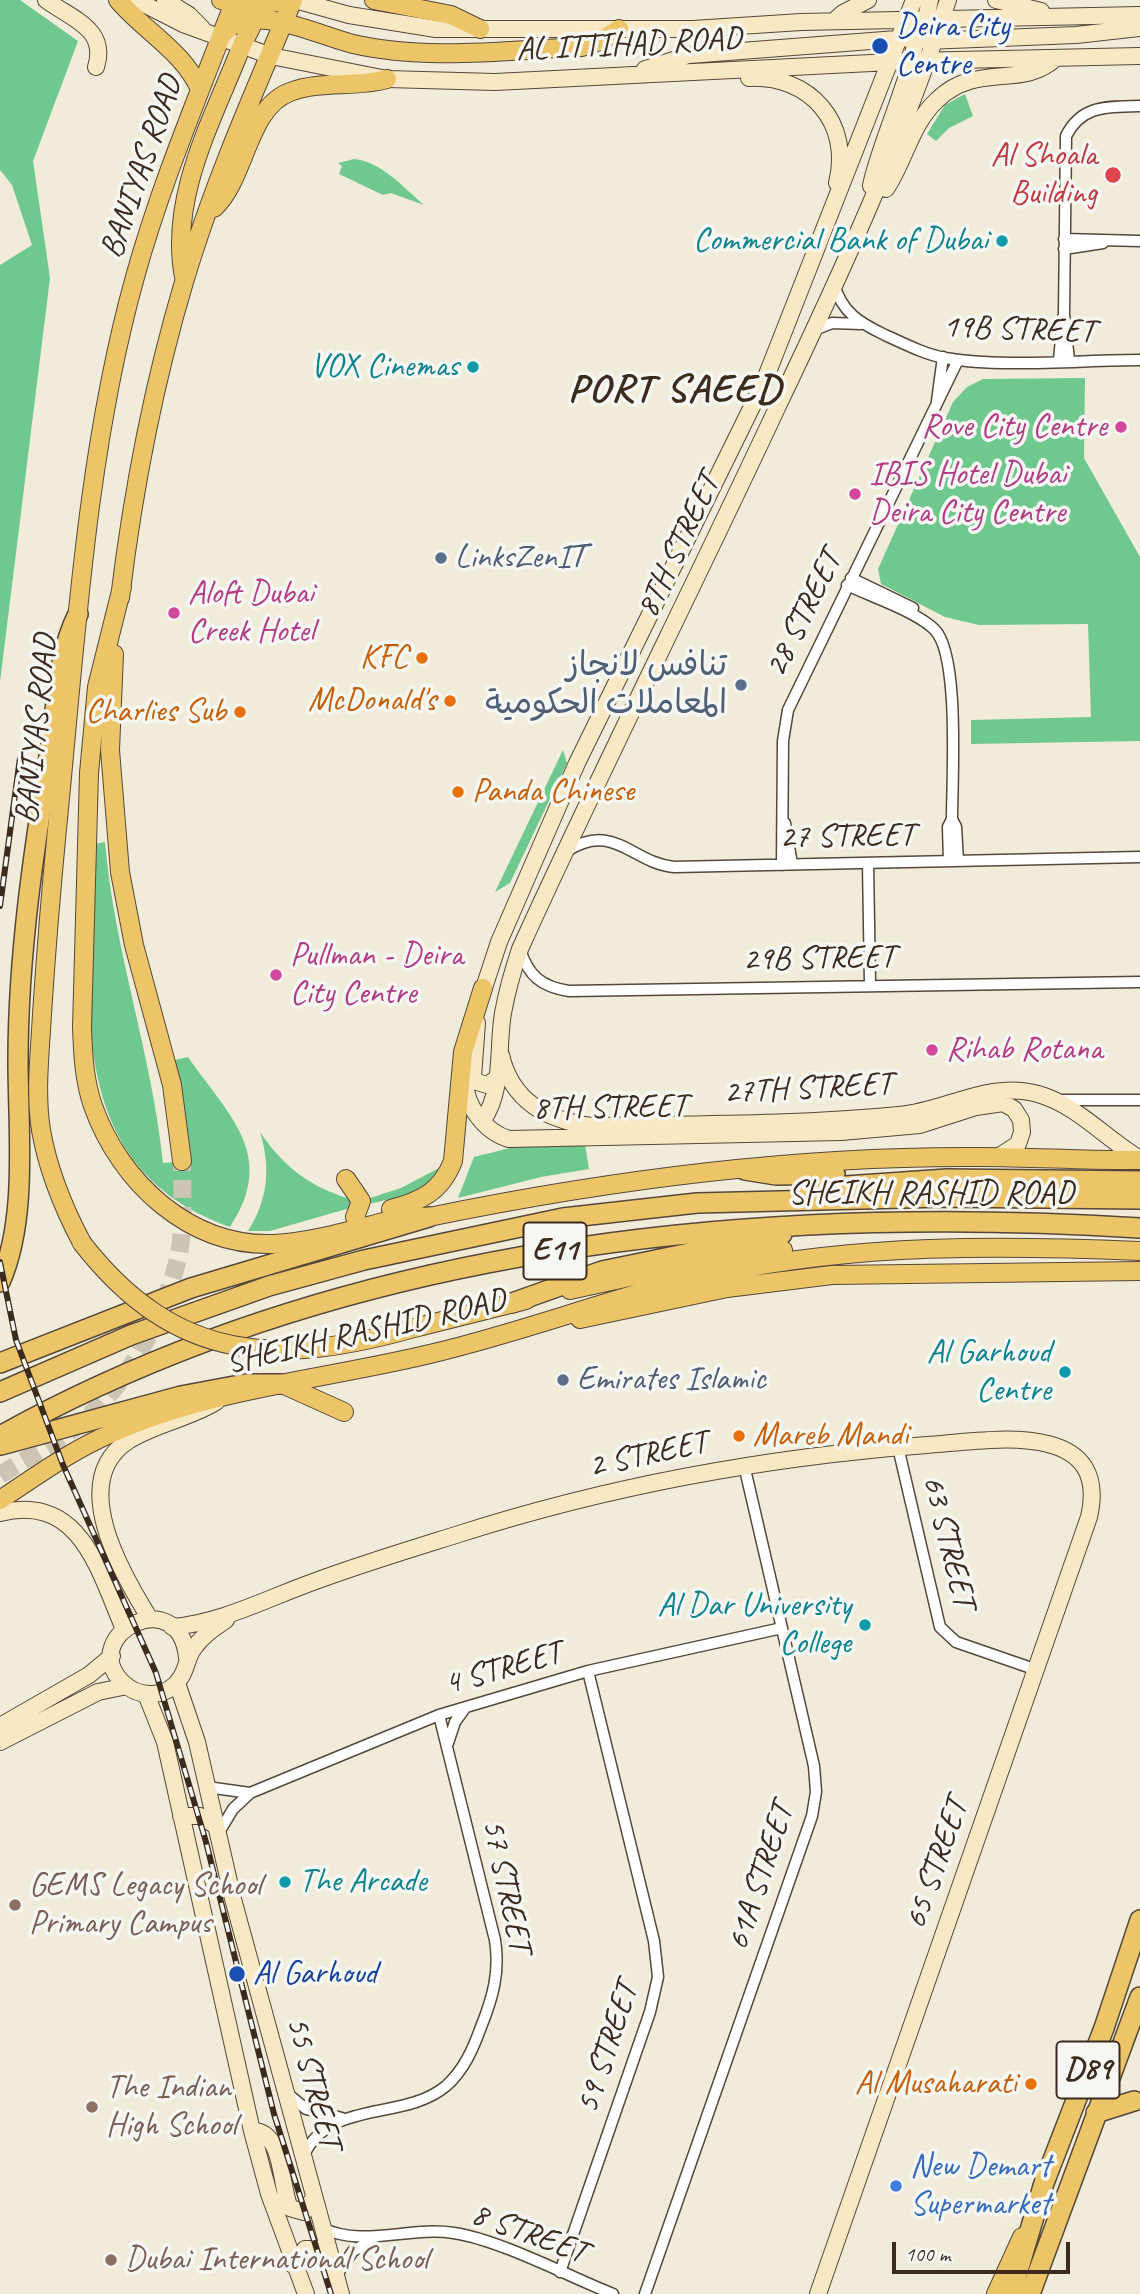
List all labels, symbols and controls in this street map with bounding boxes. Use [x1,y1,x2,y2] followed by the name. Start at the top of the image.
[896,7,1010,85] place label: Deira City Centre
[515,19,743,71] street label: AL ITTIHAD ROAD
[870,36,890,56] marker: Deira City Centre
[92,71,192,263] street label: BANIYAS ROAD
[991,136,1097,214] place label: Al Shoala Building
[1103,165,1123,185] marker: Al Shoala Building
[693,221,988,261] place label: Commercial Bank of Dubai
[994,233,1010,249] marker: Commercial Bank of Dubai
[942,308,1096,352] street label: 19B STREET
[310,347,459,387] place label: VOX Cinemas
[465,359,481,375] marker: VOX Cinemas
[570,367,780,415] district label: PORT SAEED
[922,407,1107,447] place label: Rove City Centre
[1113,419,1129,435] marker: Rove City Centre
[869,455,1066,533] place label: IBIS Hotel Dubai Deira City Centre
[629,468,729,624] street label: 8TH STREET
[847,486,863,502] marker: IBIS Hotel Dubai Deira City Centre
[455,538,585,578] place label: LinksZenIT
[757,545,851,683] street label: 28 STREET
[433,550,449,566] marker: LinksZenIT
[188,574,314,652] place label: Aloft Dubai Creek Hotel
[166,605,182,621] marker: Aloft Dubai Creek Hotel
[7,632,67,826] street label: BANIYAS ROAD
[360,638,408,678] place label: KFC
[485,646,727,724] place label: تنافس لانجاز المعاملات الحكومية
[414,650,430,666] marker: KFC
[733,677,749,693] marker: تنافس لانجاز المعاملات الحكومية
[308,681,436,721] place label: McDonald's
[85,692,226,732] place label: Charlies Sub
[442,693,458,709] marker: McDonald's
[232,704,248,720] marker: Charlies Sub
[472,772,634,812] place label: Panda Chinese
[450,784,466,800] marker: Panda Chinese
[779,816,915,858] street label: 27 STREET
[290,936,463,1014] place label: Pullman - Deira City Centre
[743,938,895,980] street label: 29B STREET
[268,967,284,983] marker: Pullman - Deira City Centre
[946,1030,1102,1070] place label: Rihab Rotana
[924,1042,940,1058] marker: Rihab Rotana
[723,1065,893,1113] street label: 27TH STREET
[533,1087,687,1129] street label: 8TH STREET
[788,1174,1074,1214] street label: SHEIKH RASHID ROAD
[524,1222,586,1280] road number: E11
[222,1281,510,1383] street label: SHEIKH RASHID ROAD
[927,1333,1051,1411] place label: Al Garhoud Centre
[577,1360,766,1400] place label: Emirates Islamic
[1057,1364,1073,1380] marker: Al Garhoud Centre
[555,1372,571,1388] marker: Emirates Islamic
[753,1416,908,1456] place label: Mareb Mandi
[585,1423,711,1487] street label: 2 STREET
[731,1428,747,1444] marker: Mareb Mandi
[912,1472,984,1612] street label: 63 STREET
[657,1586,851,1664] place label: Al Dar University College
[857,1617,873,1633] marker: Al Dar University College
[440,1633,566,1705] street label: 4 STREET
[896,1794,978,1934] street label: 65 STREET
[719,1799,803,1955] street label: 61A STREET
[473,1816,539,1956] street label: 57 STREET
[299,1862,427,1902] place label: The Arcade
[29,1866,261,1944] place label: GEMS Legacy School Primary Campus
[277,1874,293,1890] marker: The Arcade
[7,1897,23,1913] marker: GEMS Legacy School Primary Campus
[253,1954,377,1994] place label: Al Garhoud
[227,1964,247,1984] marker: Al Garhoud
[568,1978,648,2118] street label: 59 STREET
[276,2013,350,2153] street label: 55 STREET
[1056,2042,1120,2098] road number: D89
[855,2064,1017,2104] place label: Al Musaharati
[106,2068,237,2146] place label: The Indian High School
[1023,2076,1039,2092] marker: Al Musaharati
[84,2099,100,2115] marker: The Indian High School
[910,2147,1051,2225] place label: New Demart Supermarket
[888,2178,904,2194] marker: New Demart Supermarket
[466,2195,592,2273] street label: 8 STREET
[895,2228,1074,2272] scale bar
[125,2240,428,2280] place label: Dubai International School
[905,2241,950,2267] text: 100 m
[103,2252,119,2268] marker: Dubai International School

